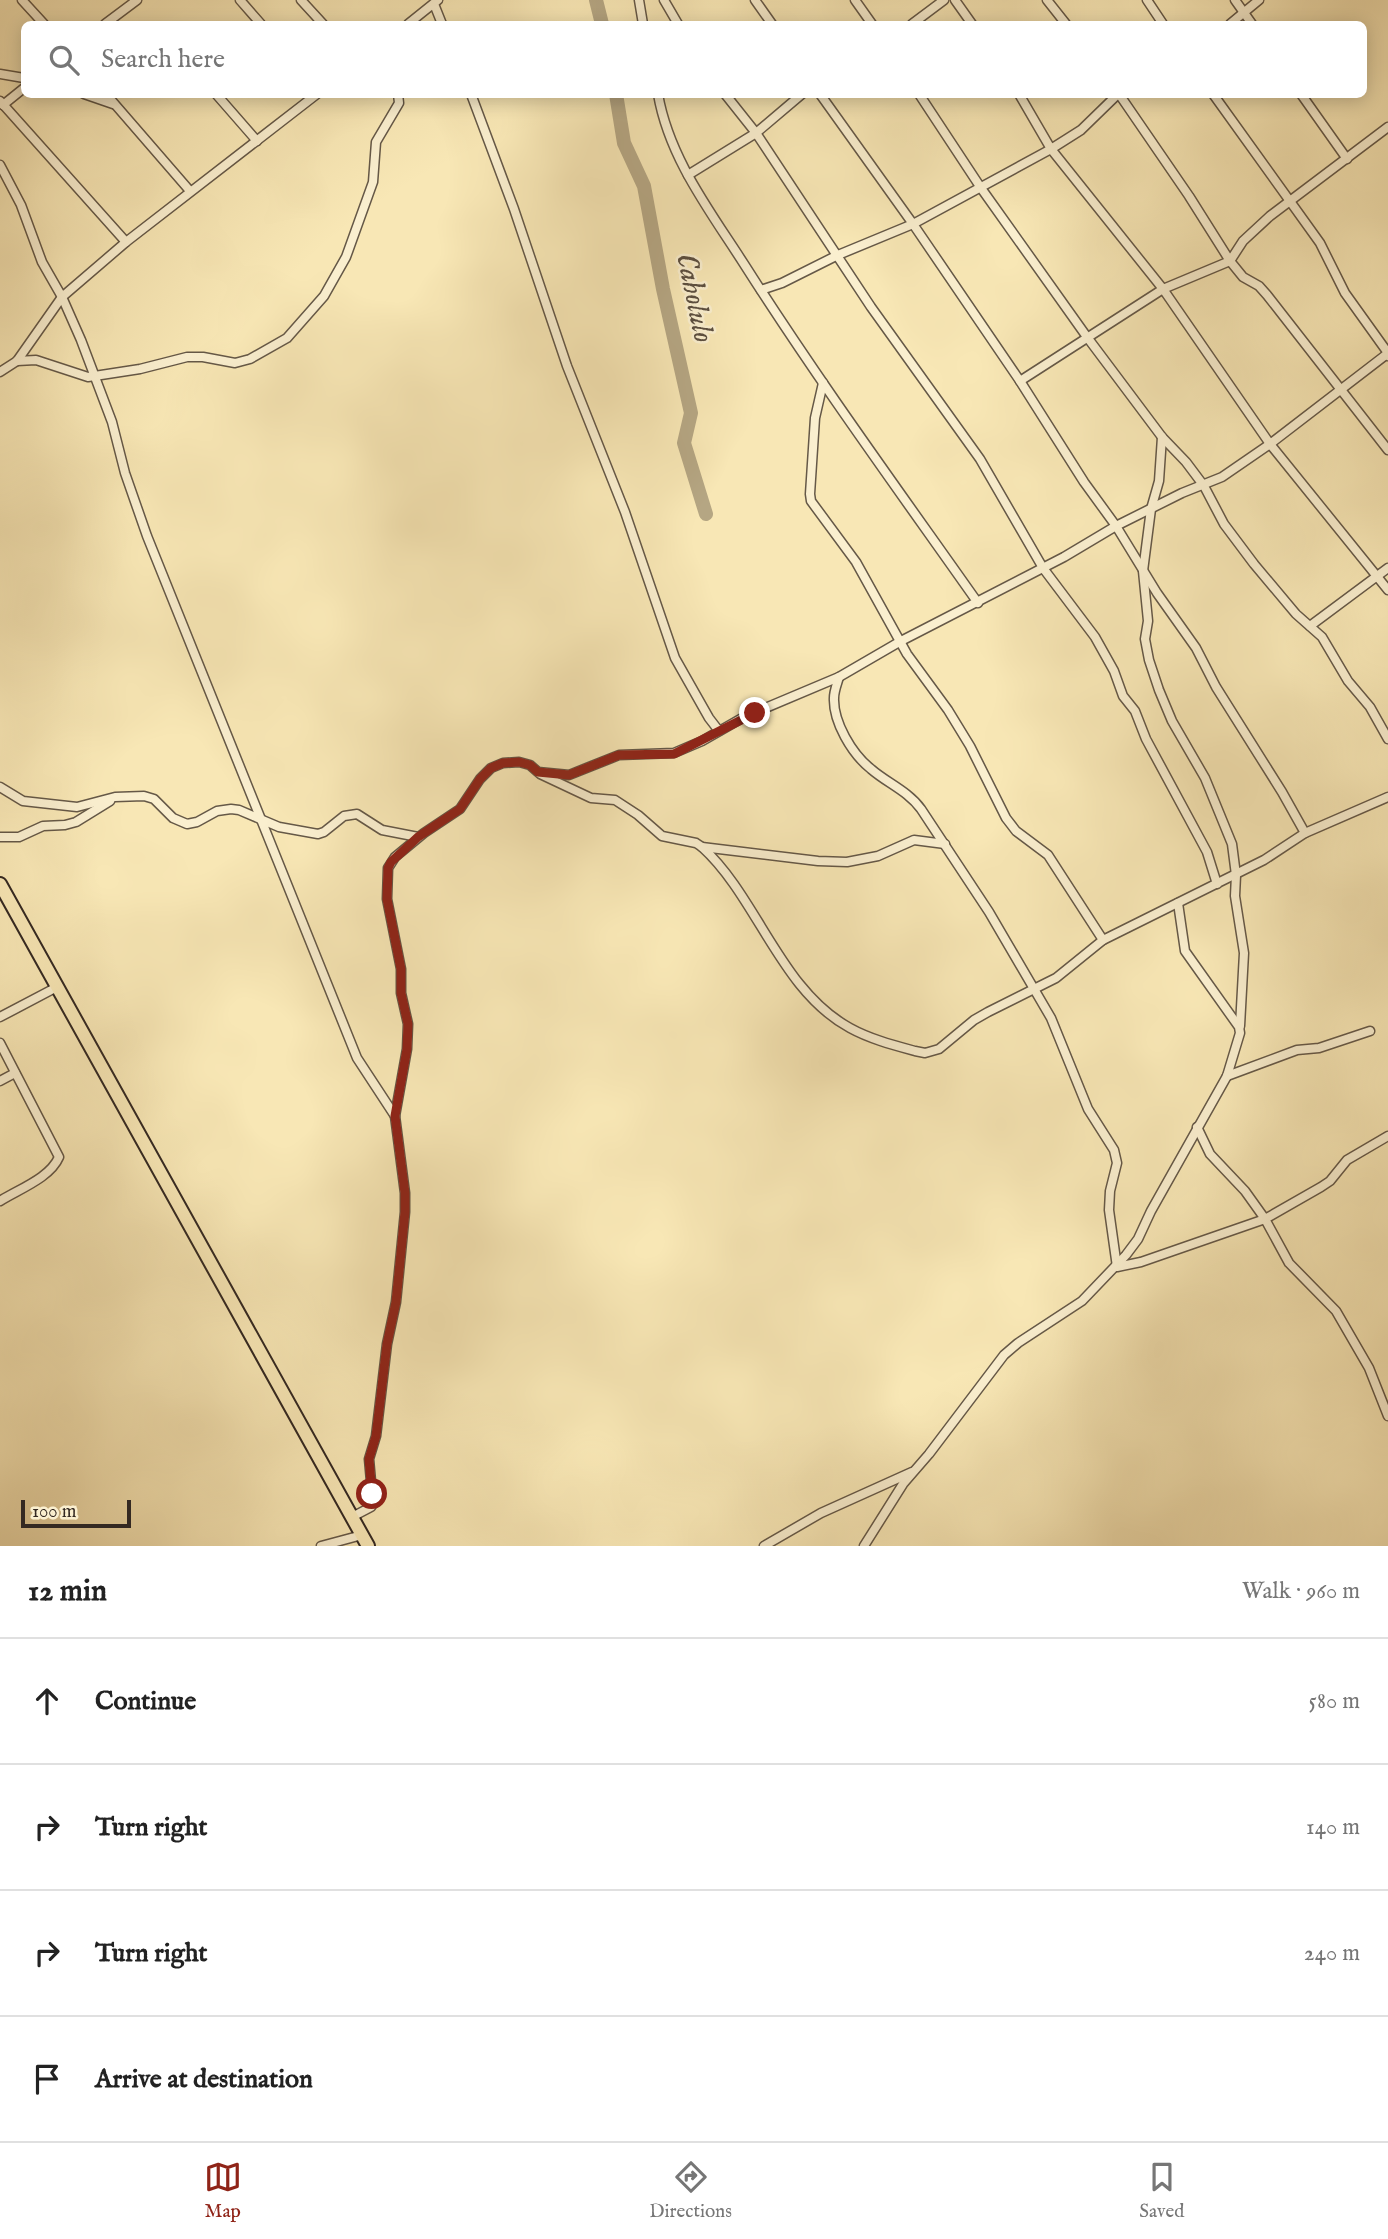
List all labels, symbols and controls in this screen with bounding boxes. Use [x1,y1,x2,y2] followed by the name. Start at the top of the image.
[21,21,1367,98] search box
[45,41,83,79] icon: search
[101,43,225,76] text: Search here
[666,250,722,346] water label: Caholulo
[739,697,770,728] route end
[356,1478,387,1509] route start
[21,1497,131,1529] scale bar
[32,1500,76,1524] text: 100 m
[28,1573,107,1611] text: 12 min
[1242,1577,1360,1606] text: Walk · 960 m
[28,1682,66,1720] icon: ahead
[95,1685,196,1718] text: Continue
[1309,1687,1360,1716] text: 580 m
[28,1808,66,1846] icon: right
[95,1811,208,1844] text: Turn right
[1306,1813,1360,1842] text: 140 m
[28,1934,66,1972] icon: right
[95,1937,208,1970] text: Turn right
[1304,1939,1360,1968] text: 240 m
[28,2060,66,2098] icon: arrive
[95,2063,313,2096] text: Arrive at destination
[204,2158,242,2224] tab: Map
[649,2158,732,2224] tab: Directions
[1139,2158,1184,2224] tab: Saved

